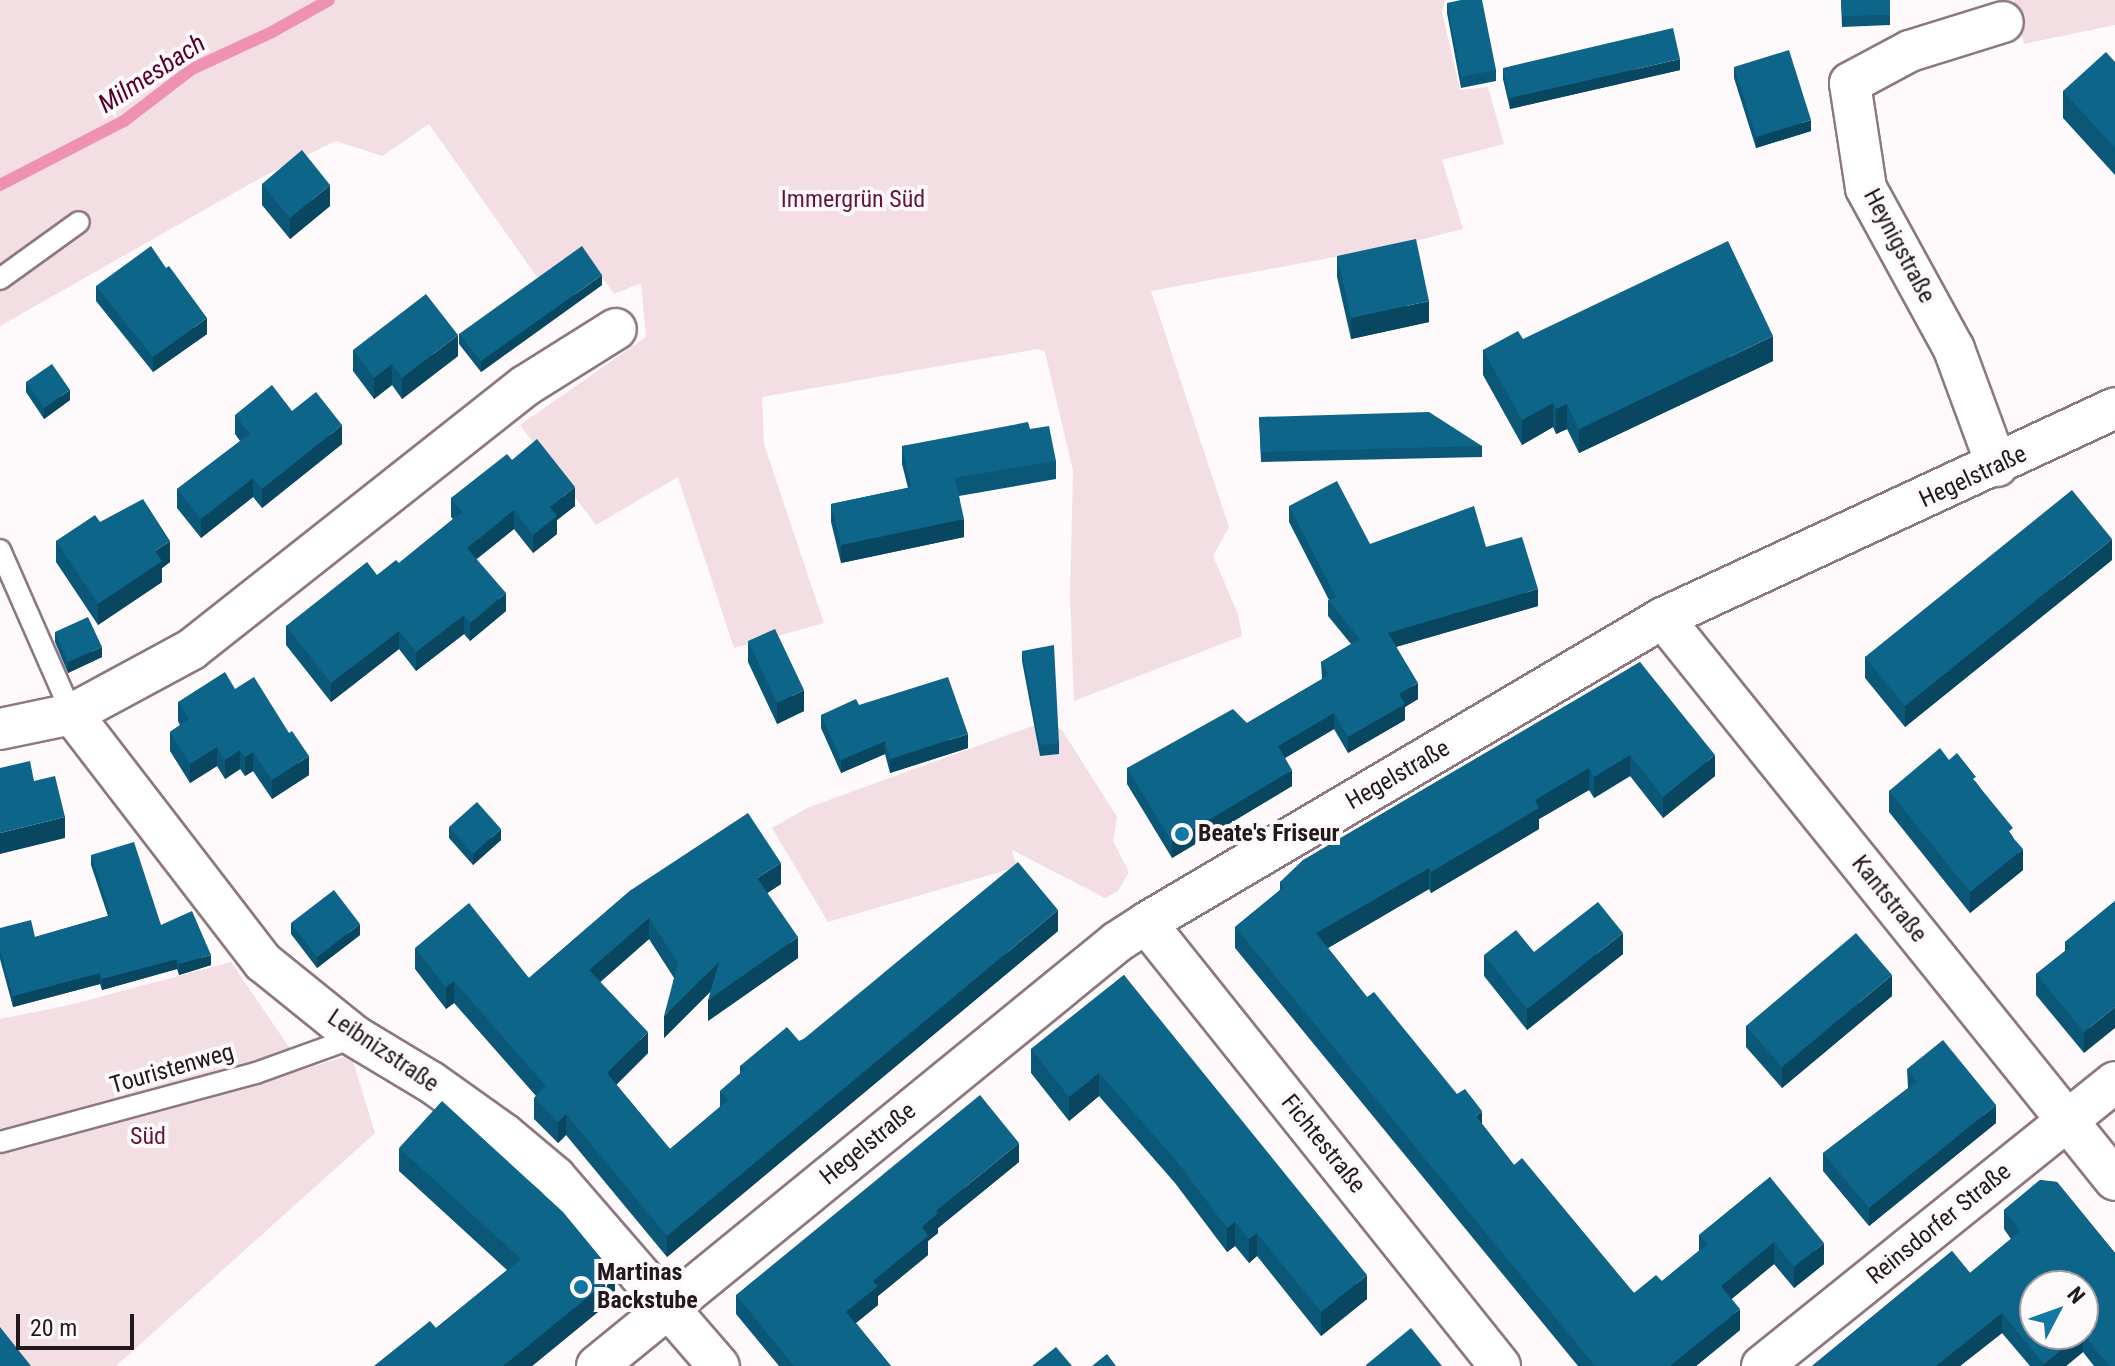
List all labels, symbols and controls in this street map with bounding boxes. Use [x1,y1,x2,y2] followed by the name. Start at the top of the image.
[93,28,211,120] water label: Milmesbach
[1857,184,1941,308] street label: Heynigstraße
[781,186,925,214] park label: Immergrün Süd
[1915,440,2031,514] street label: Hegelstraße
[1341,734,1455,816] street label: Hegelstraße
[1198,820,1339,848] place label: Beate's Friseur
[1173,825,1191,843] marker: Beate's Friseur
[1845,850,1933,948] street label: Kantstraße
[322,1003,444,1099] street label: Leibnizstraße
[107,1038,237,1100] street label: Touristenweg
[1275,1089,1371,1199] street label: Fichtestraße
[814,1097,922,1191] street label: Hegelstraße
[130,1123,166,1151] park label: Süd
[1861,1157,2017,1291] street label: Reinsdorfer Straße
[597,1259,698,1315] place label: Martinas Backstube
[2019,1270,2099,1350] north arrow
[572,1278,590,1296] marker: Martinas Backstube
[2062,1282,2090,1309] text: N
[20,1298,138,1348] scale bar
[30,1314,77,1342] text: 20 m

